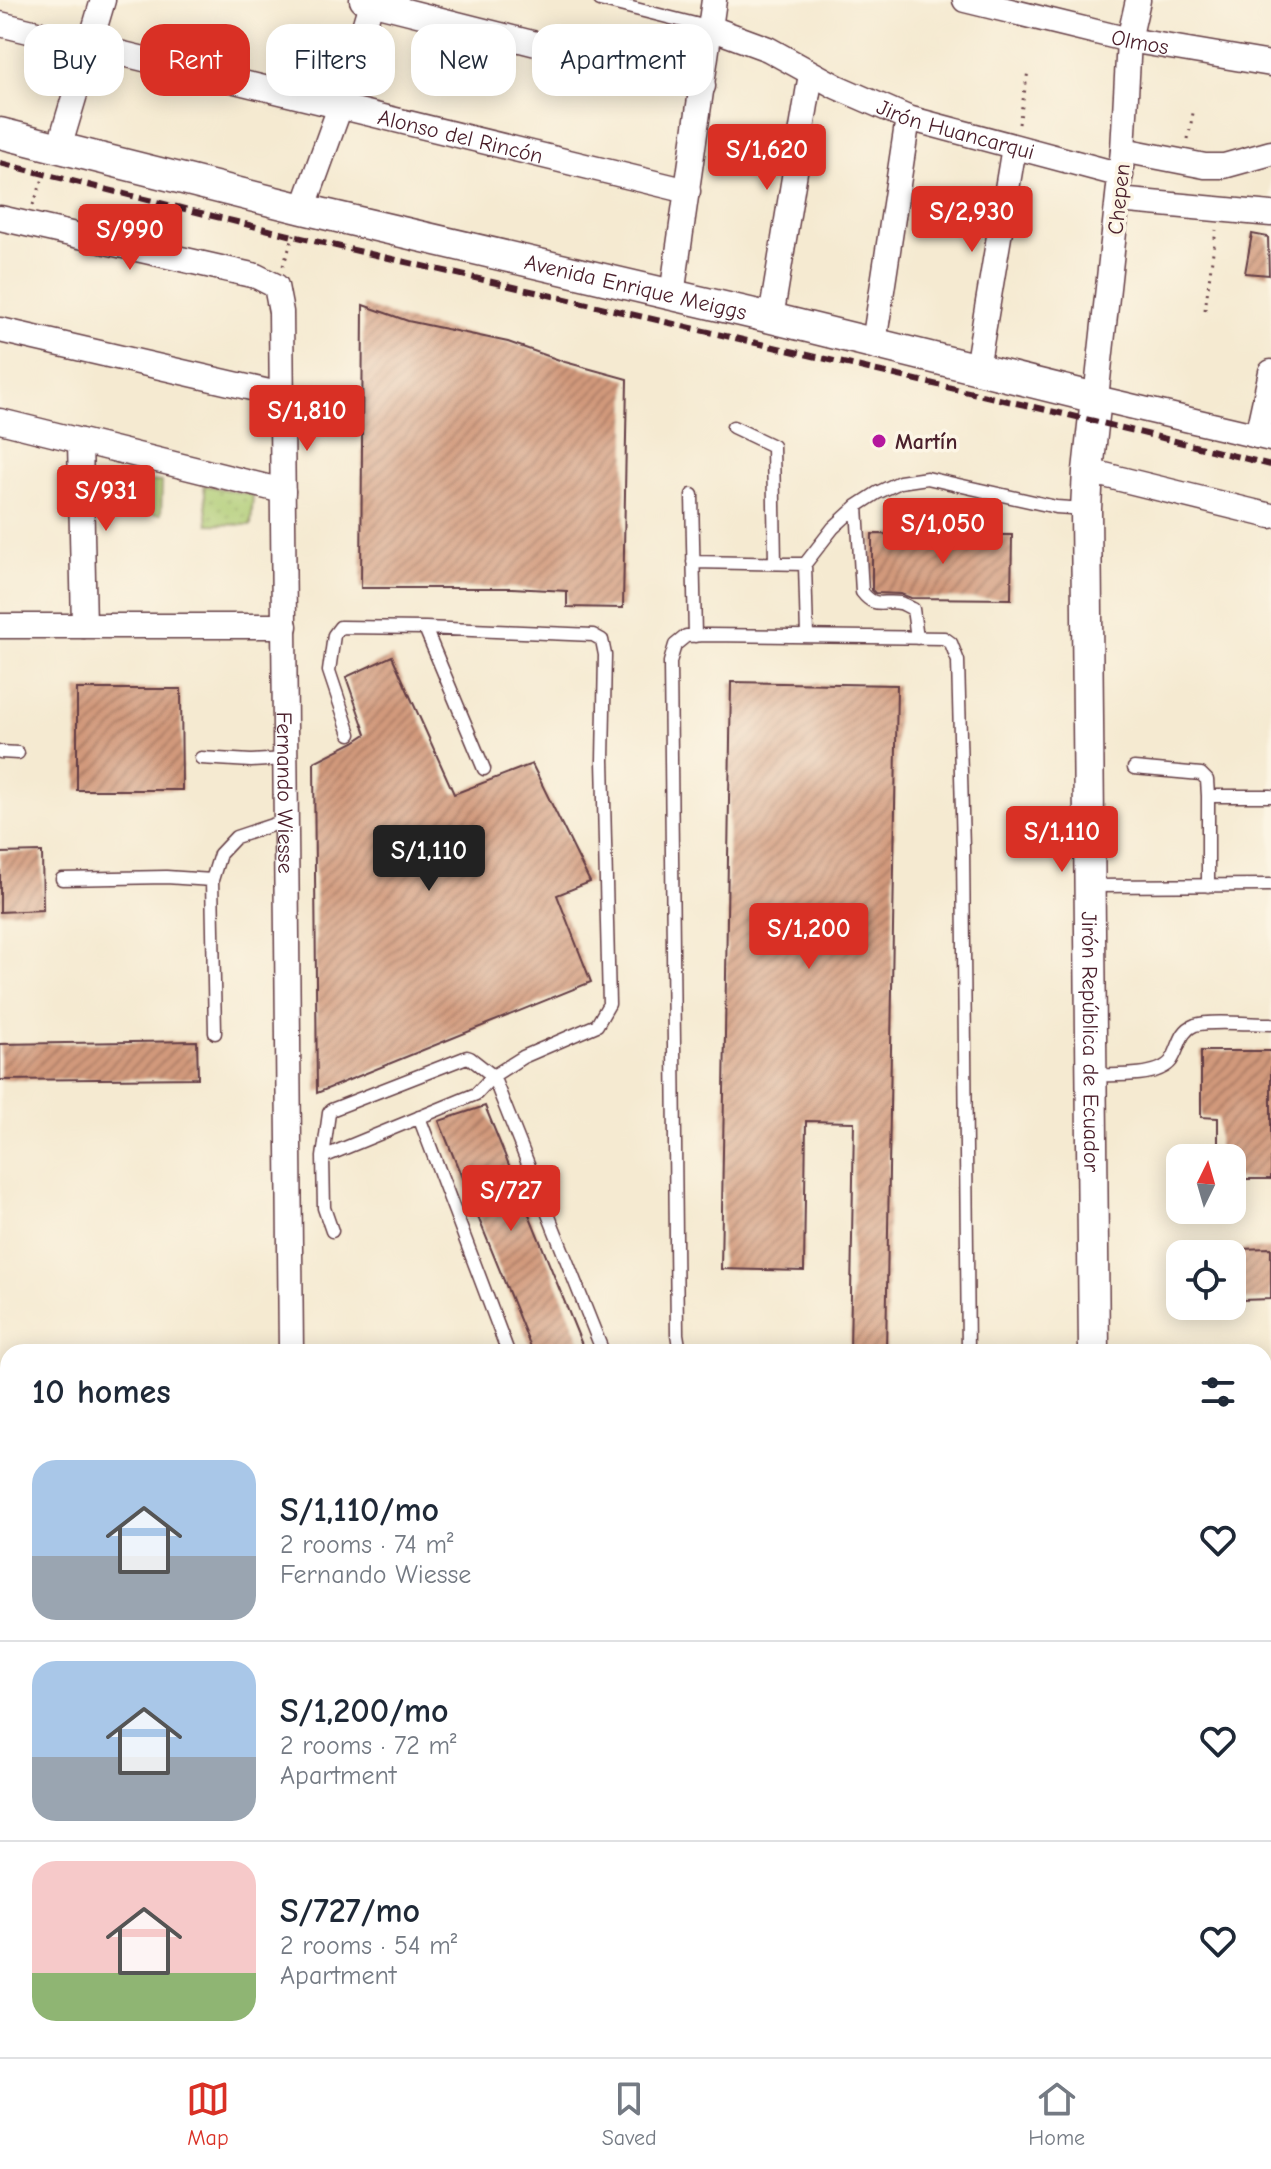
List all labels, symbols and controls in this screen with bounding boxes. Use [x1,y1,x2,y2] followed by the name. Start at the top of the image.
[24,24,124,96] chip: Buy
[140,24,250,96] chip: Rent
[266,24,395,96] chip: Filters
[411,24,516,96] chip: New
[532,24,713,96] chip: Apartment
[1108,24,1171,60] street label: Olmos
[873,94,1037,165] street label: Jirón Huancarqui
[375,104,546,169] street label: Alonso del Rincón
[693,124,841,192] pin: S/1,620
[726,135,808,165] text: S/1,620
[1102,162,1136,236] street label: Chepen
[898,186,1046,254] pin: S/2,930
[930,197,1014,227] text: S/2,930
[74,204,186,272] pin: S/990
[96,215,164,245] text: S/990
[522,249,749,326] street label: Avenida Enrique Meiggs
[233,385,381,453] pin: S/1,810
[267,396,347,426] text: S/1,810
[895,429,957,455] place label: Martín
[870,432,888,450] marker: Martín
[50,465,162,533] pin: S/931
[75,476,137,506] text: S/931
[869,498,1017,566] pin: S/1,050
[901,509,985,539] text: S/1,050
[271,712,298,874] street label: Fernando Wiesse
[988,806,1136,874] pin: S/1,110
[1024,817,1100,847] text: S/1,110
[355,825,503,893] pin: S/1,110
[391,836,467,866] text: S/1,110
[735,903,883,971] pin: S/1,200
[1076,911,1104,1173] street label: Jirón República de Ecuador
[767,914,851,944] text: S/1,200
[1166,1144,1246,1224] north arrow
[1166,1144,1246,1320] map controls
[455,1165,567,1233] pin: S/727
[480,1176,542,1206] text: S/727
[1166,1240,1246,1320] button: locate
[1196,1370,1240,1414] icon: filters
[32,1372,171,1412] text: 10 homes
[280,1490,439,1530] text: S/1,110/mo
[96,1492,192,1588] icon: home
[1196,1518,1240,1562] icon: heart
[280,1530,453,1560] text: 2 rooms · 74 m²
[280,1560,471,1590] text: Fernando Wiesse
[280,1691,449,1731] text: S/1,200/mo
[96,1693,192,1789] icon: home
[1196,1719,1240,1763] icon: heart
[280,1731,457,1761] text: 2 rooms · 72 m²
[280,1761,396,1791] text: Apartment
[280,1891,420,1931] text: S/727/mo
[96,1893,192,1989] icon: home
[1196,1919,1240,1963] icon: heart
[280,1931,457,1961] text: 2 rooms · 54 m²
[280,1961,396,1991] text: Apartment
[186,2077,230,2151] tab: Map
[602,2077,657,2151] tab: Saved
[1028,2077,1085,2151] tab: Home

